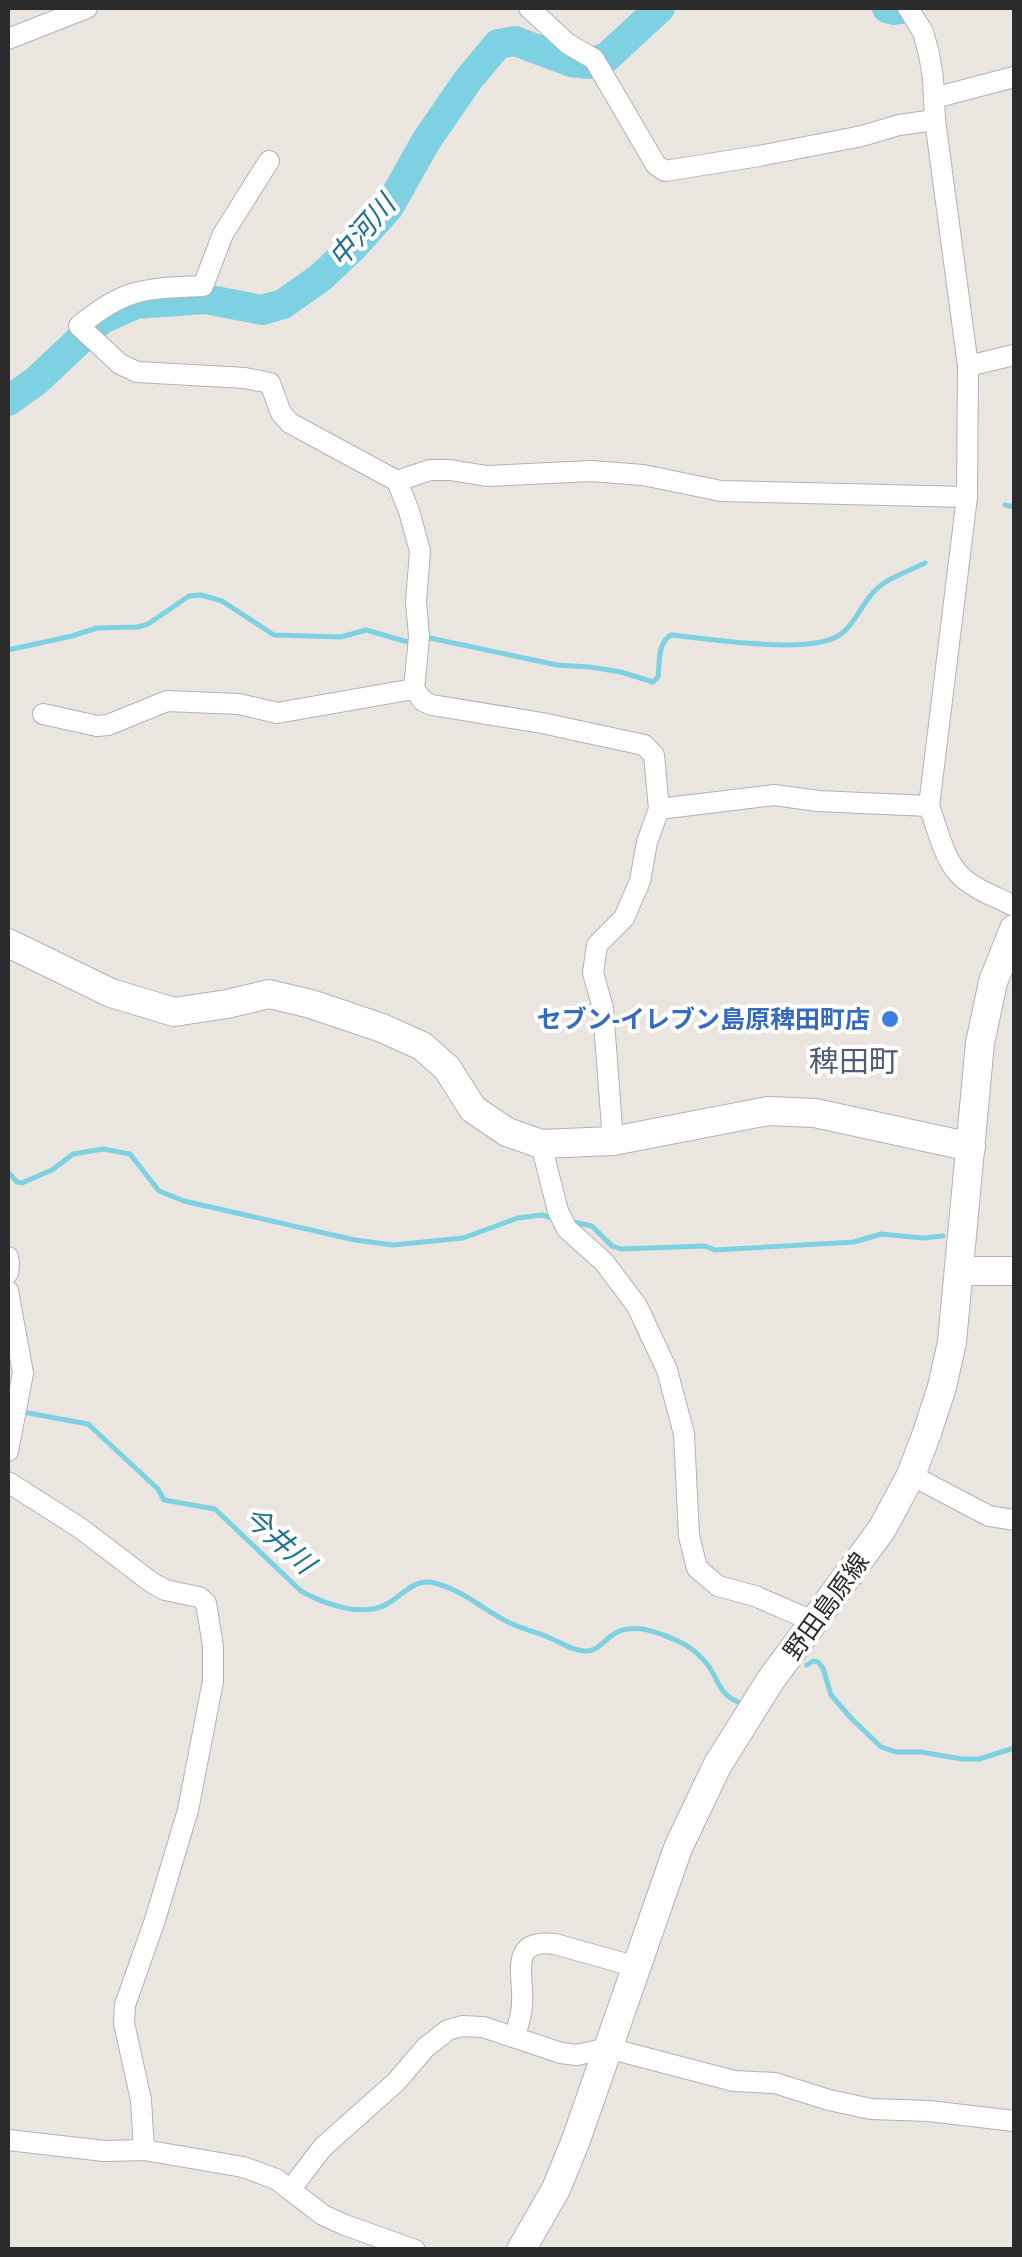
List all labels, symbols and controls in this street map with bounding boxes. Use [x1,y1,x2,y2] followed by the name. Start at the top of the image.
[323,187,403,273] water label: 中河川
[537,1005,870,1033] place label: セブン-イレブン島原稗田町店
[879,1008,901,1030] marker: セブン-イレブン島原稗田町店
[809,1045,899,1078] district label: 稗田町
[237,1500,323,1582] water label: 今井川
[778,1547,874,1665] street label: 野田島原線

